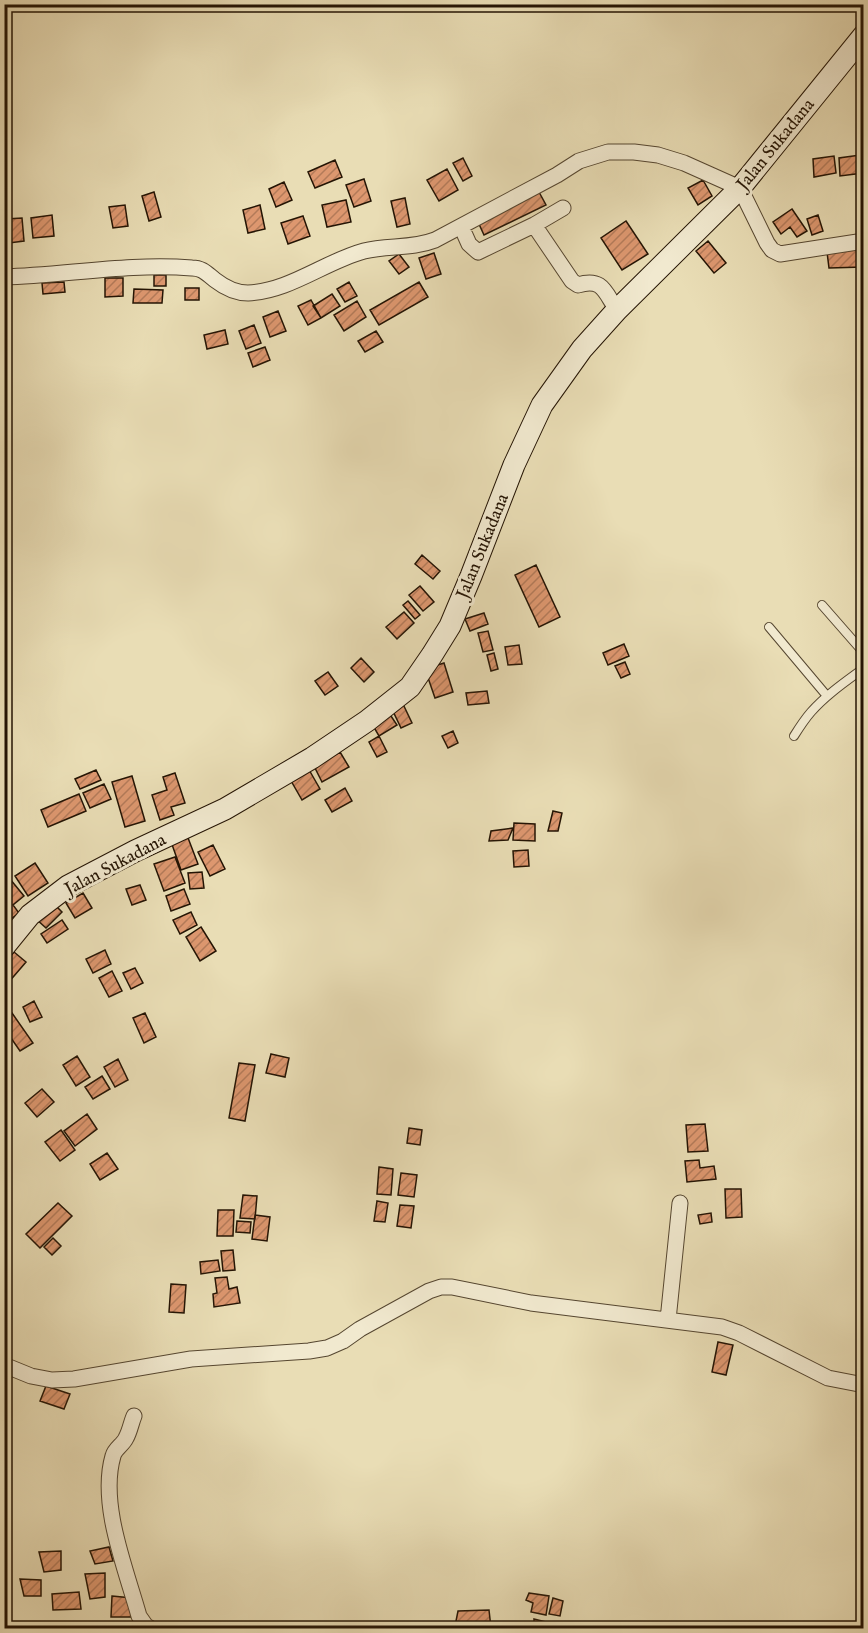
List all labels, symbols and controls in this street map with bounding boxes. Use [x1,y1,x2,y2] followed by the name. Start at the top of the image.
[731,94,820,197] street label: Jalan Sukadana
[451,490,515,604] street label: Jalan Sukadana
[59,829,171,903] street label: Jalan Sukadana

